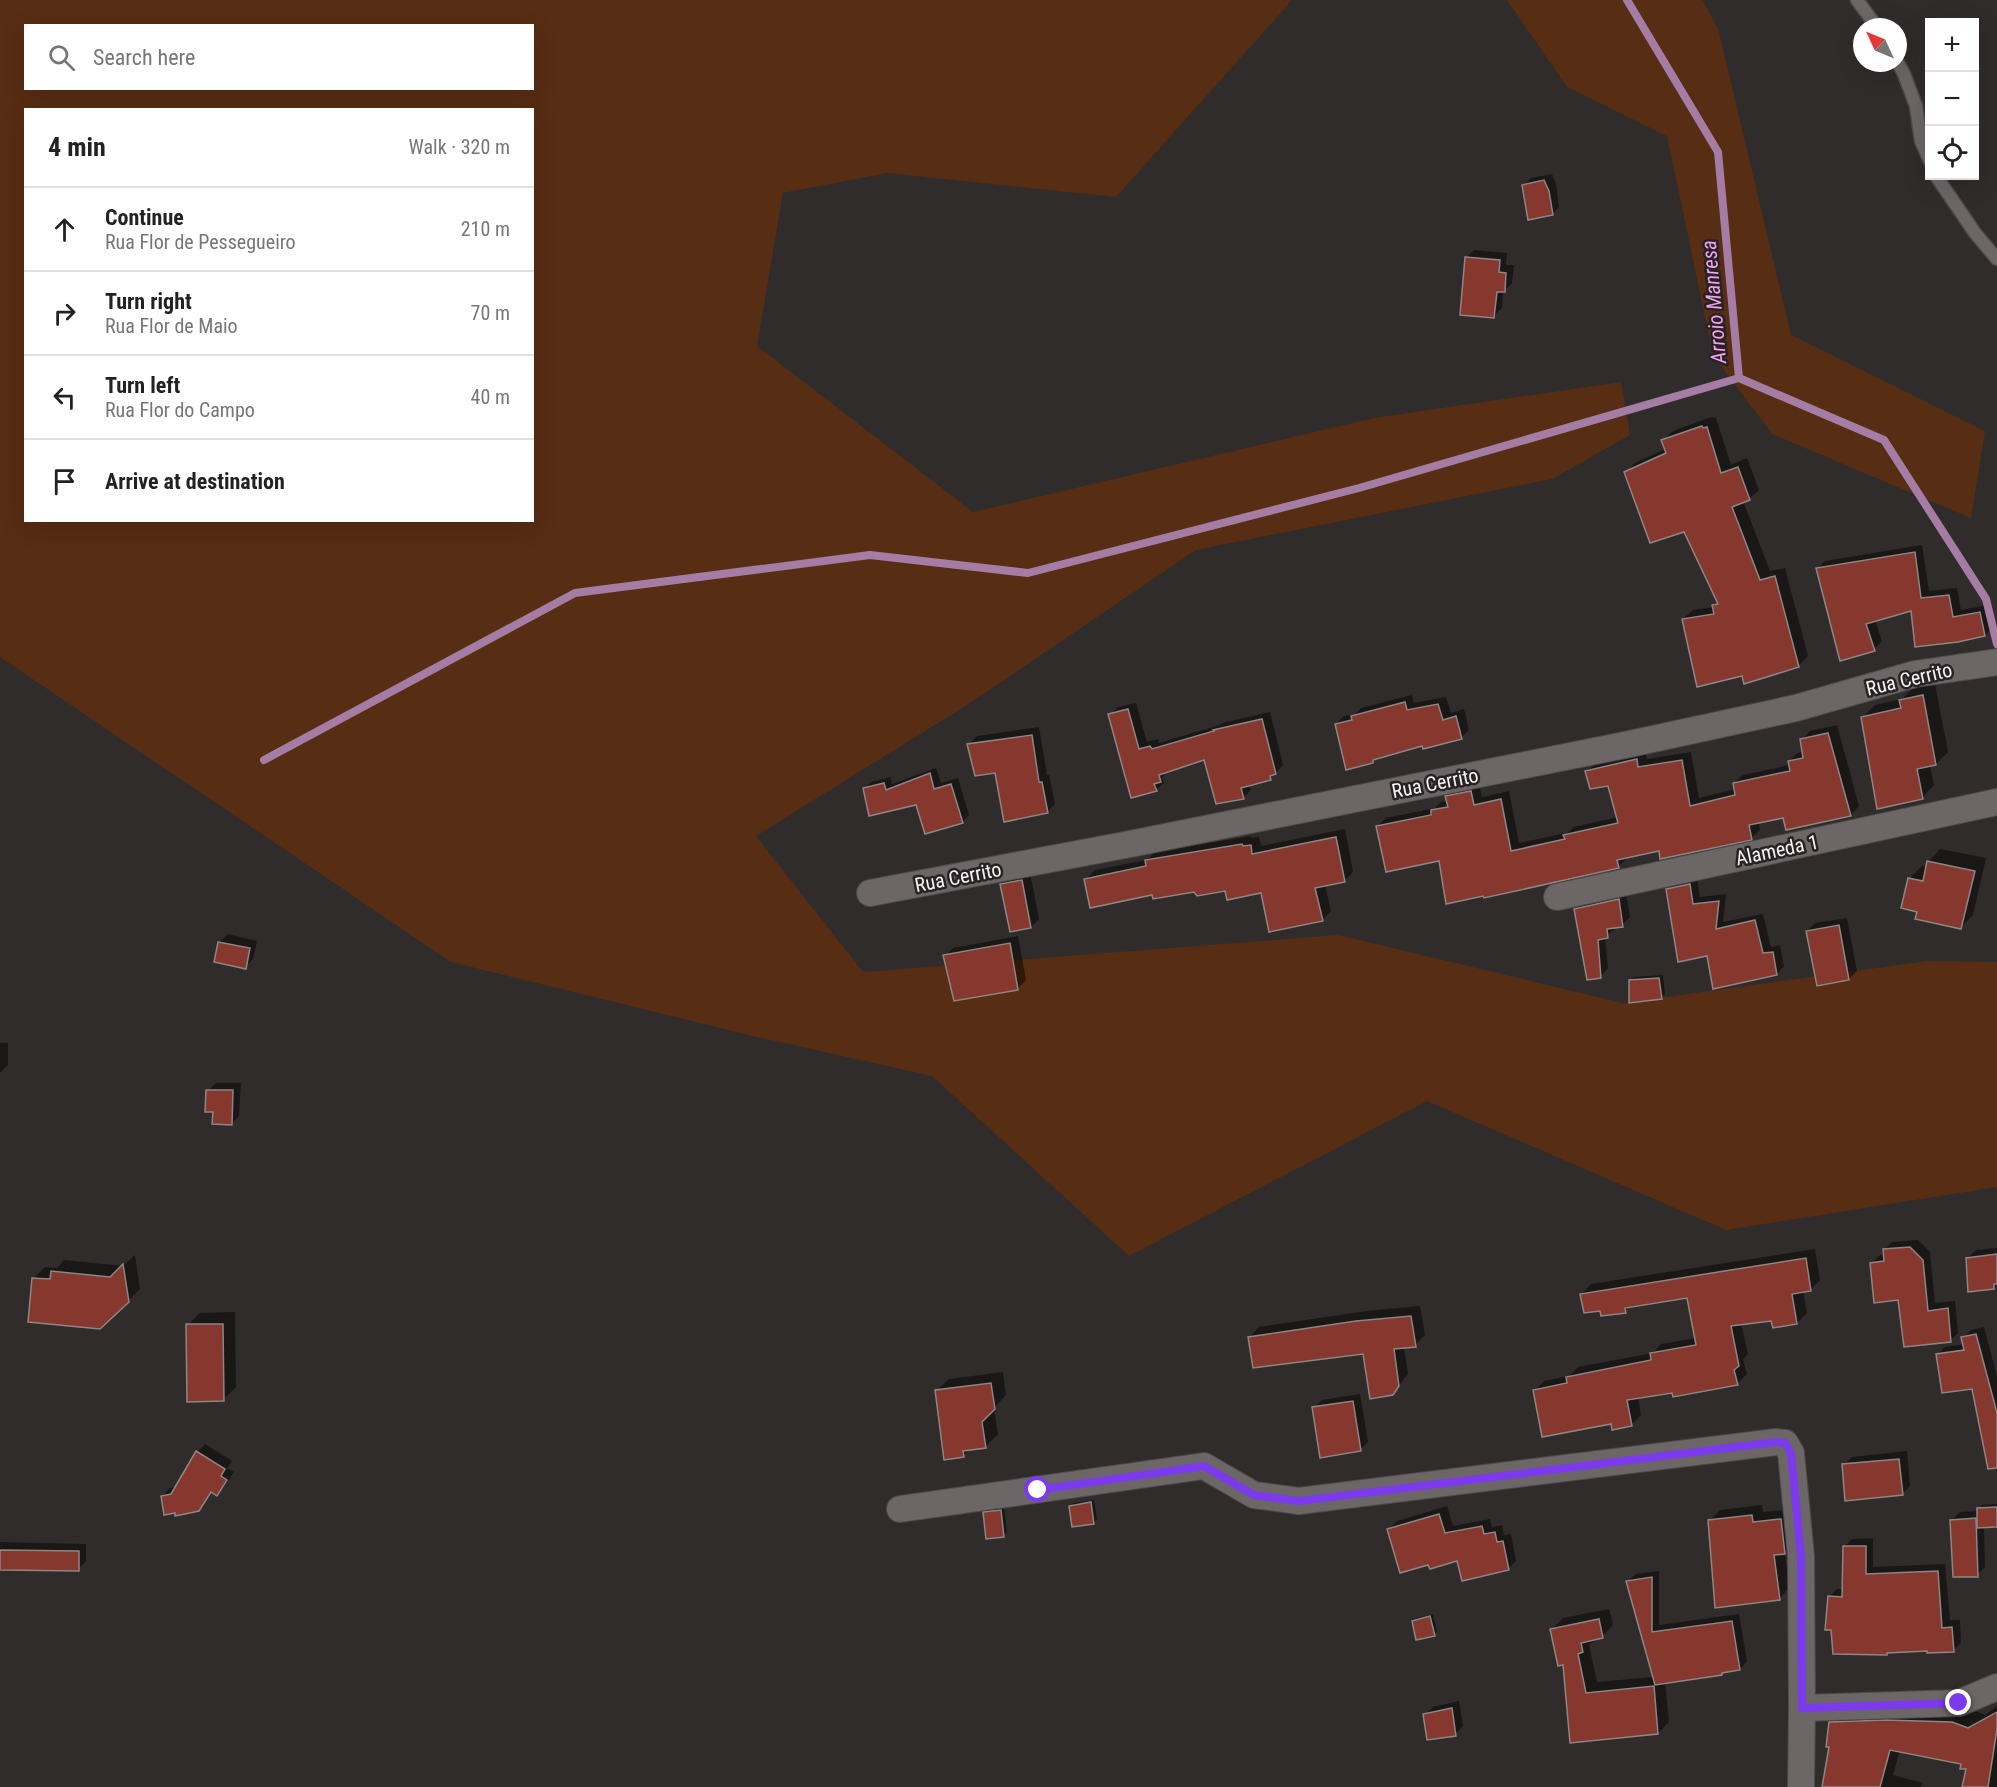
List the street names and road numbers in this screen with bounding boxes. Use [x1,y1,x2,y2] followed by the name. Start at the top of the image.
[1864,657,1954,701] street label: Rua Cerrito
[1390,763,1480,803] street label: Rua Cerrito
[1733,830,1821,870] street label: Alameda 1
[913,857,1003,897] street label: Rua Cerrito

